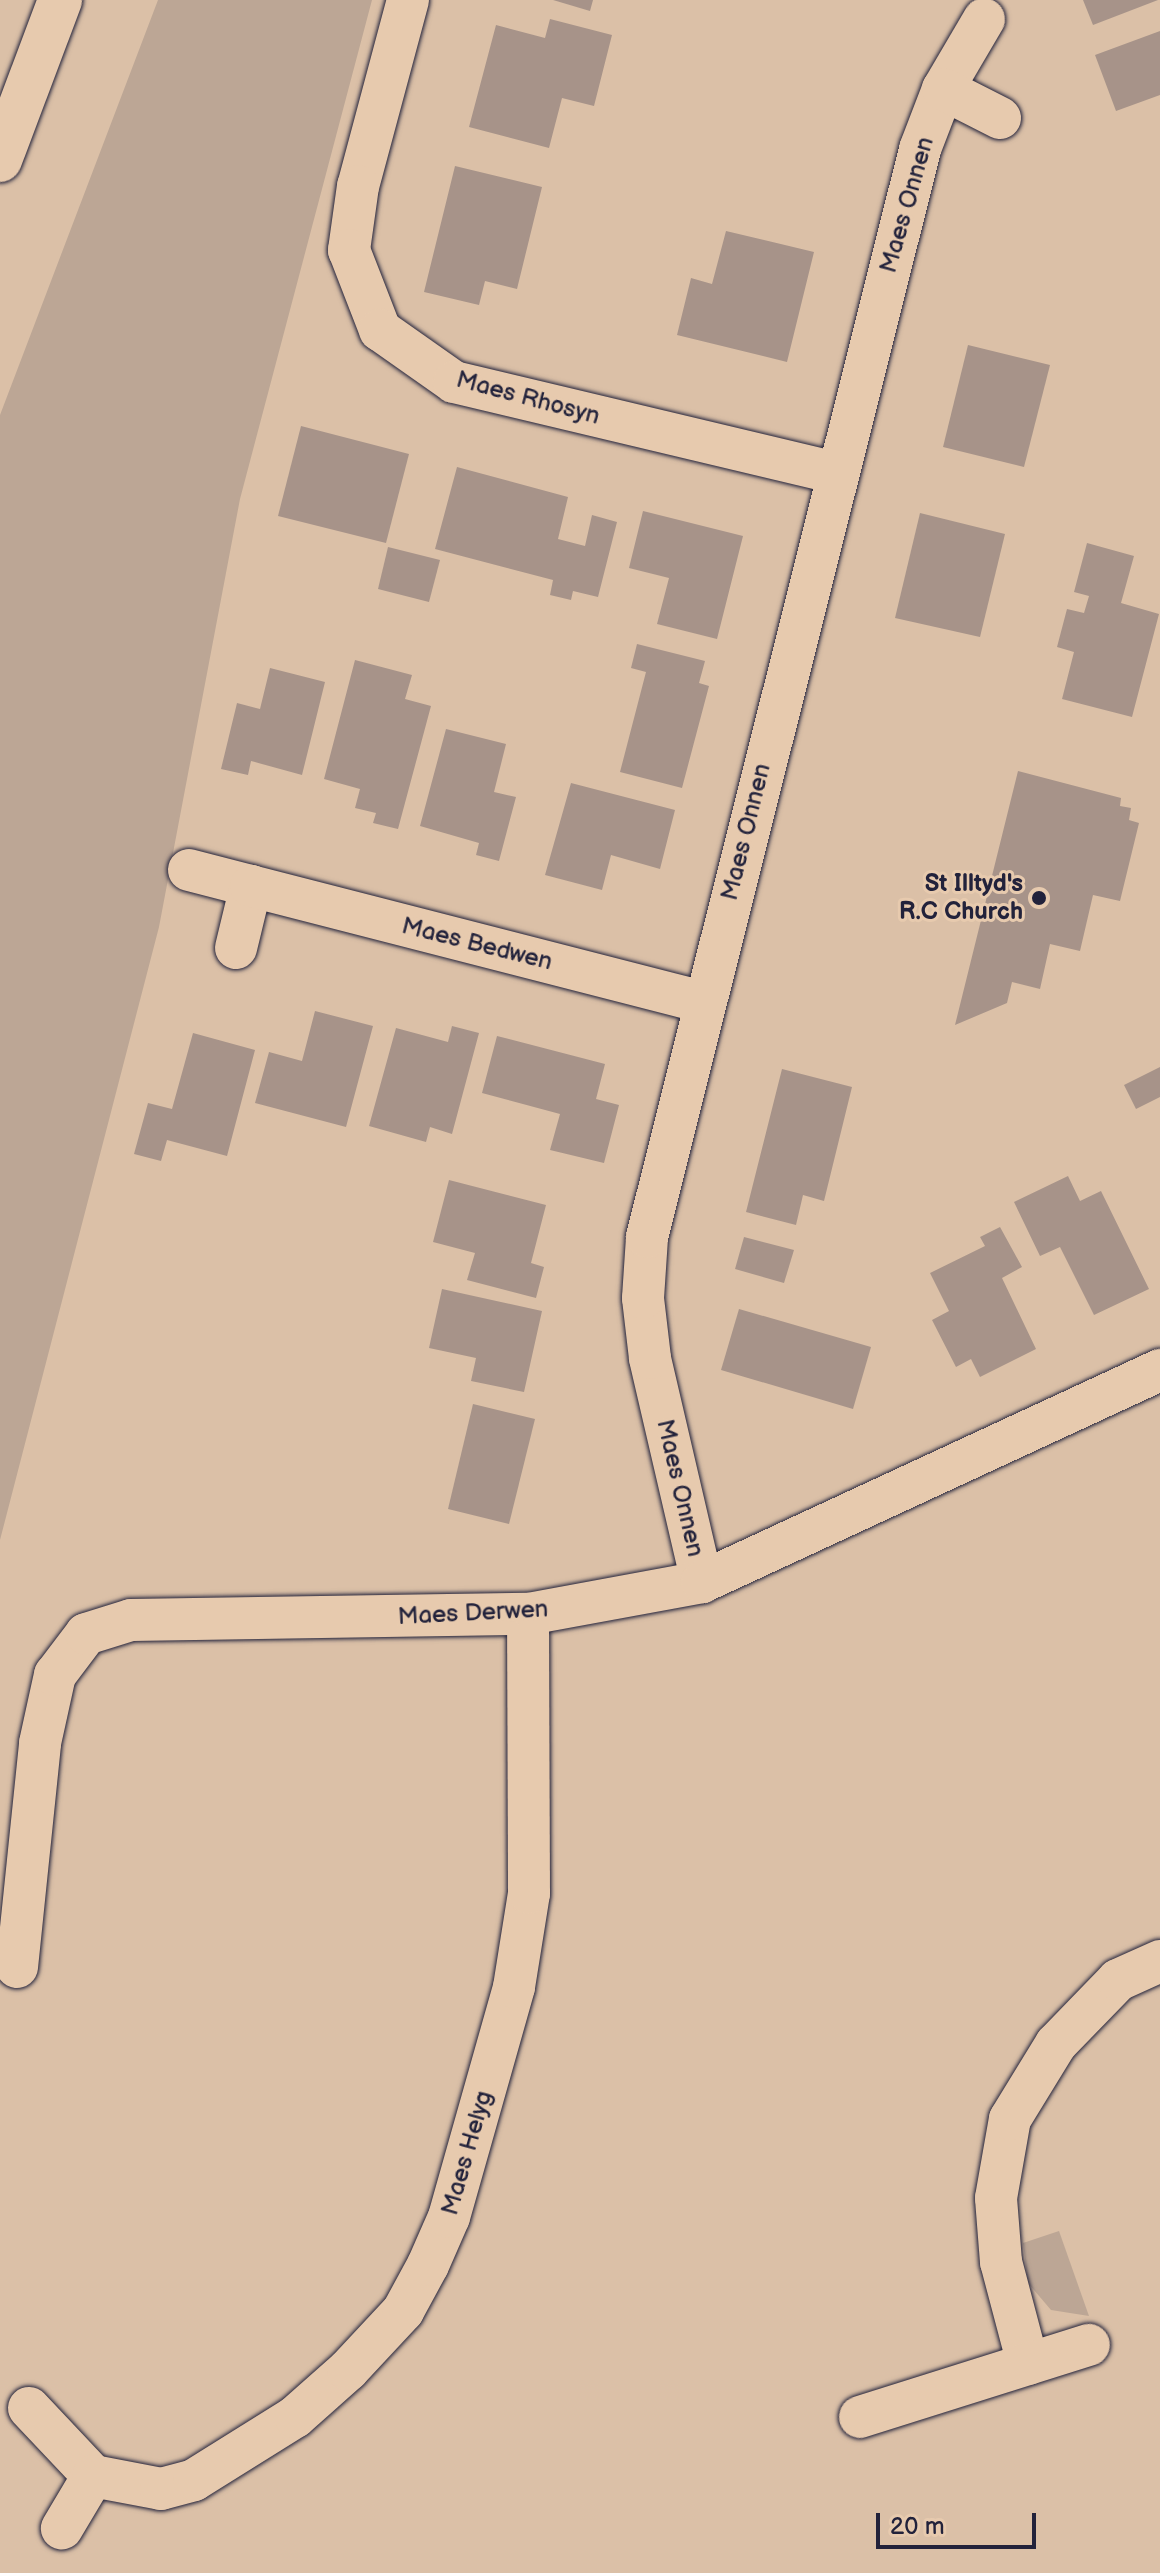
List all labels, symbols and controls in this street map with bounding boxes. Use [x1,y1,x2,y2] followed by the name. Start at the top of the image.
[874,134,940,276] street label: Maes Onnen
[453,365,603,431] street label: Maes Rhosyn
[715,761,777,903] street label: Maes Onnen
[899,870,1023,926] place label: St Illtyd's R.C Church
[1030,889,1048,907] marker: St Illtyd's R.C Church
[399,911,555,977] street label: Maes Bedwen
[650,1417,710,1559] street label: Maes Onnen
[397,1595,549,1631] street label: Maes Derwen
[436,2087,498,2219] street label: Maes Helyg
[880,2497,1040,2547] scale bar
[890,2512,945,2541] text: 20 m

